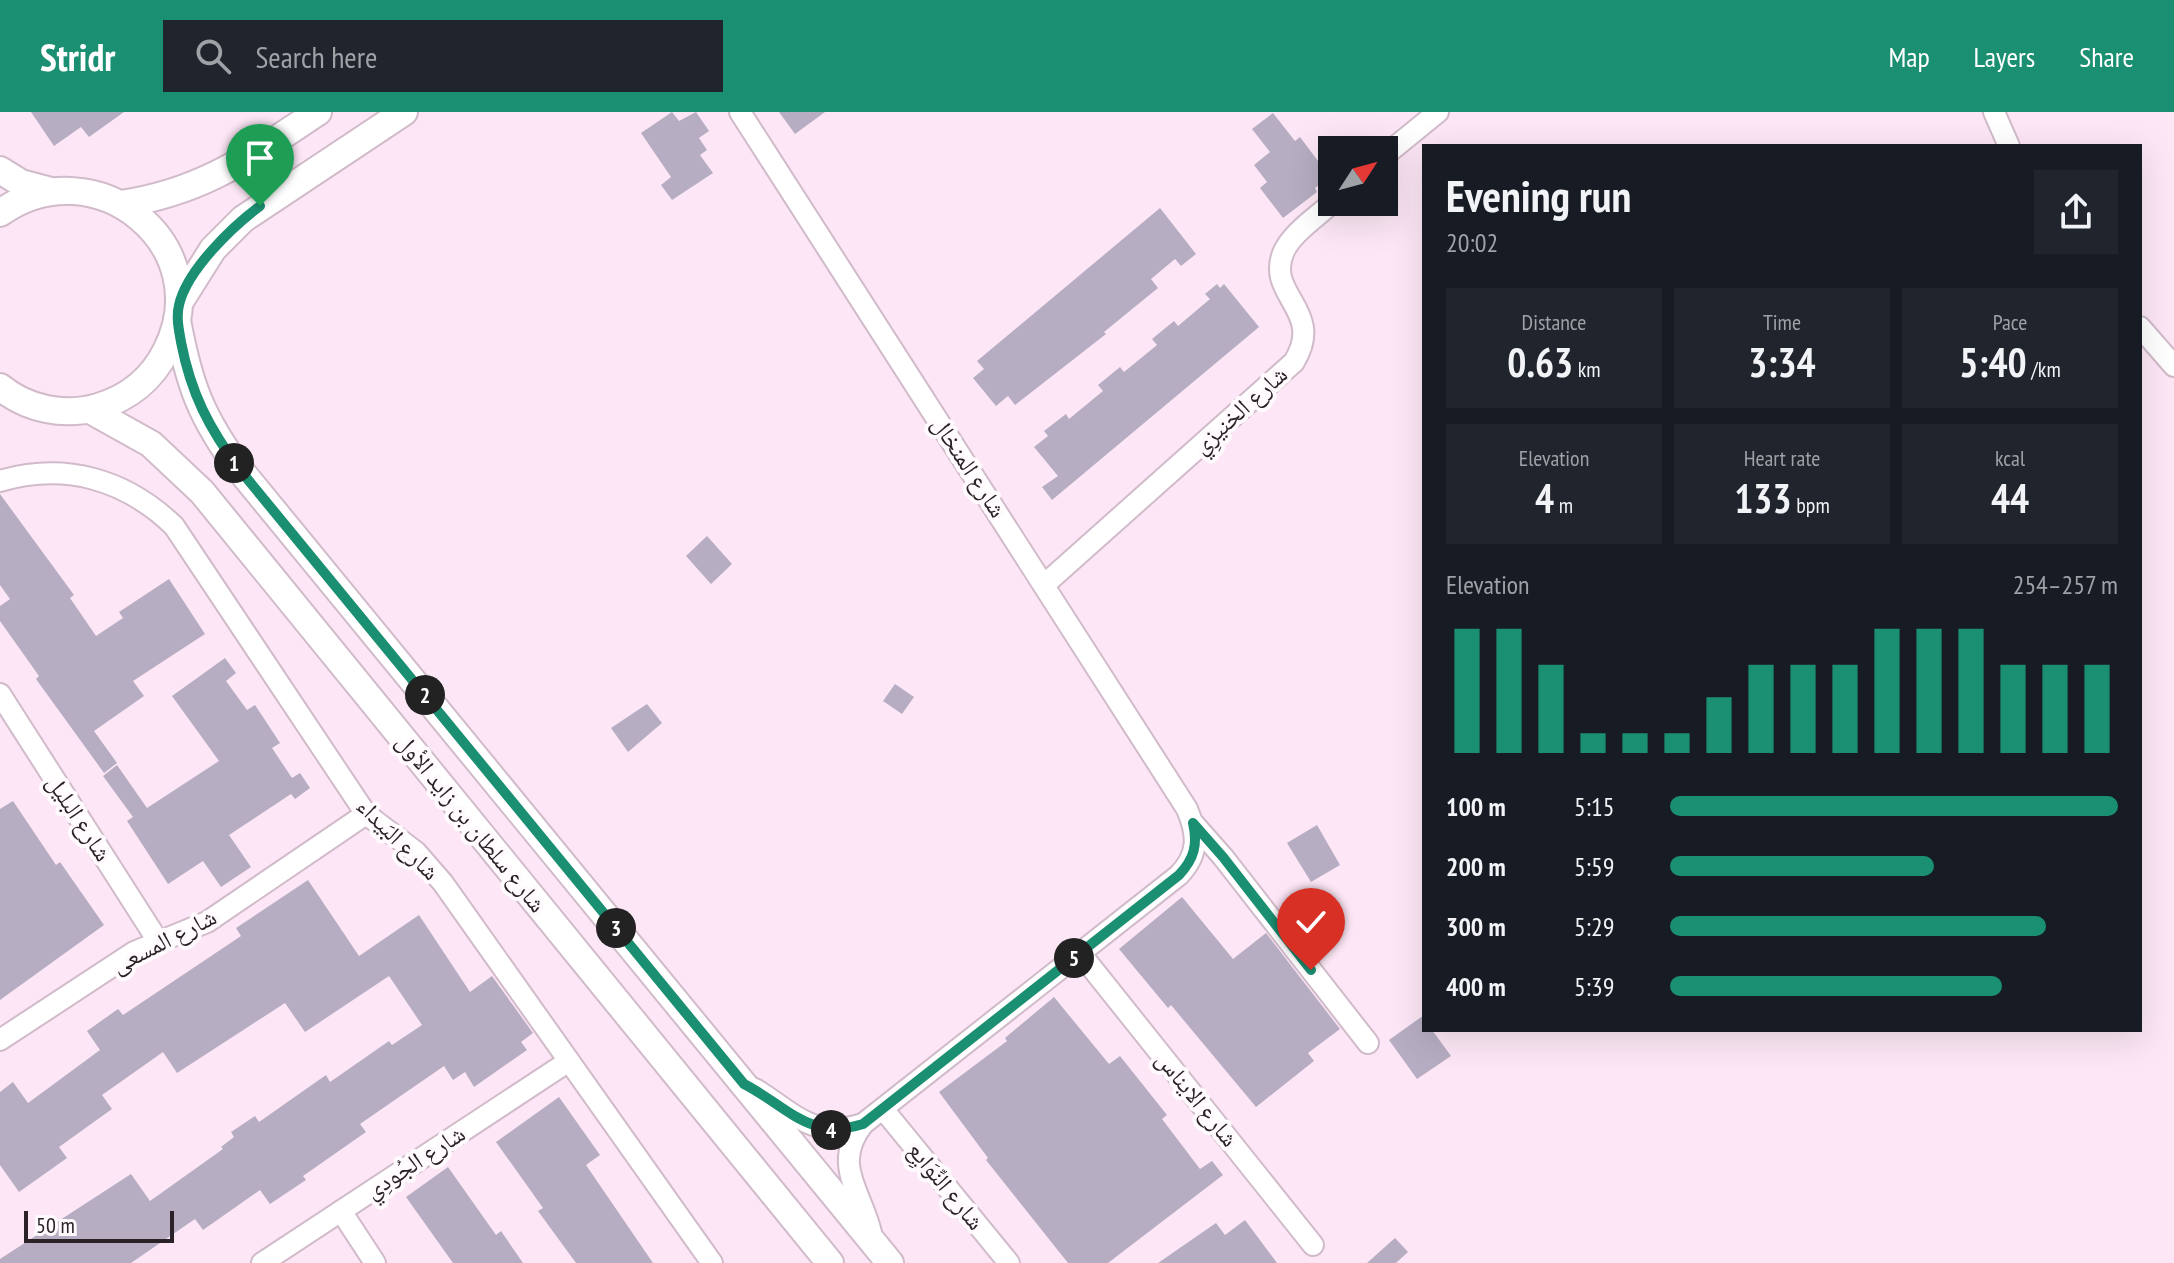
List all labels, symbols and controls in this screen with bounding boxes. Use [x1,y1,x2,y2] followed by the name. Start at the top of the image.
[163,20,723,92] search box
[40,32,115,81] text: Stridr
[191,34,235,78] icon: search
[255,37,377,76] text: Search here
[1888,38,1930,75] text: Map
[1974,38,2035,75] text: Layers
[2079,38,2134,75] text: Share
[226,124,294,206] pin
[238,136,282,180] icon: arrive
[1318,136,1398,216] north arrow
[1318,136,1398,216] map controls
[1446,167,1631,224] text: Evening run
[2034,170,2118,254] button: share
[1446,226,1498,259] text: 20:02
[1522,308,1586,336] text: Distance
[1763,308,1801,336] text: Time
[1993,308,2027,336] text: Pace
[1507,336,1573,388] text: 0.63
[1748,336,1816,388] text: 3:34
[1959,336,2027,388] text: 5:40
[1573,355,1601,383] text: km
[2027,355,2061,383] text: /km
[1186,359,1297,464] street label: شارع الخنيزِي
[925,410,1014,523] street label: شارع المنخال
[214,443,254,483] pin: 1
[1519,444,1589,472] text: Elevation
[1744,444,1820,472] text: Heart rate
[1995,444,2025,472] text: kcal
[229,449,239,477] text: 1
[1535,472,1554,524] text: 4
[1734,472,1792,524] text: 133
[1991,472,2029,524] text: 44
[1554,491,1573,519] text: m
[1792,491,1830,519] text: bpm
[1446,568,1529,601] text: Elevation
[2013,568,2118,601] text: 254–257 m
[405,675,445,715] pin: 2
[420,681,430,709] text: 2
[390,727,553,919] street label: شارع سلطان بن زايد الأول
[40,769,119,867] street label: شارع البليل
[1446,790,1506,823] text: 100 m
[1574,790,1614,823] text: 5:15
[350,791,446,887] street label: شارع البَيداء
[1446,850,1506,883] text: 200 m
[1574,850,1614,883] text: 5:59
[1277,888,1345,970] pin
[1289,900,1333,944] icon: check
[106,901,221,980] street label: شارع المسعى
[596,908,636,948] pin: 3
[1446,910,1506,943] text: 300 m
[1574,910,1614,943] text: 5:29
[611,914,621,942] text: 3
[1054,938,1094,978] pin: 5
[1069,944,1079,972] text: 5
[1446,970,1506,1003] text: 400 m
[1574,970,1614,1003] text: 5:39
[1149,1044,1245,1153] street label: شارع الايناس
[811,1110,851,1150] pin: 4
[826,1116,836,1144] text: 4
[359,1118,473,1209] street label: شارع الجُودِي
[900,1135,992,1237] street label: شارع النِّوَايِع
[24,1207,174,1243] scale bar
[36,1211,75,1239] text: 50 m

